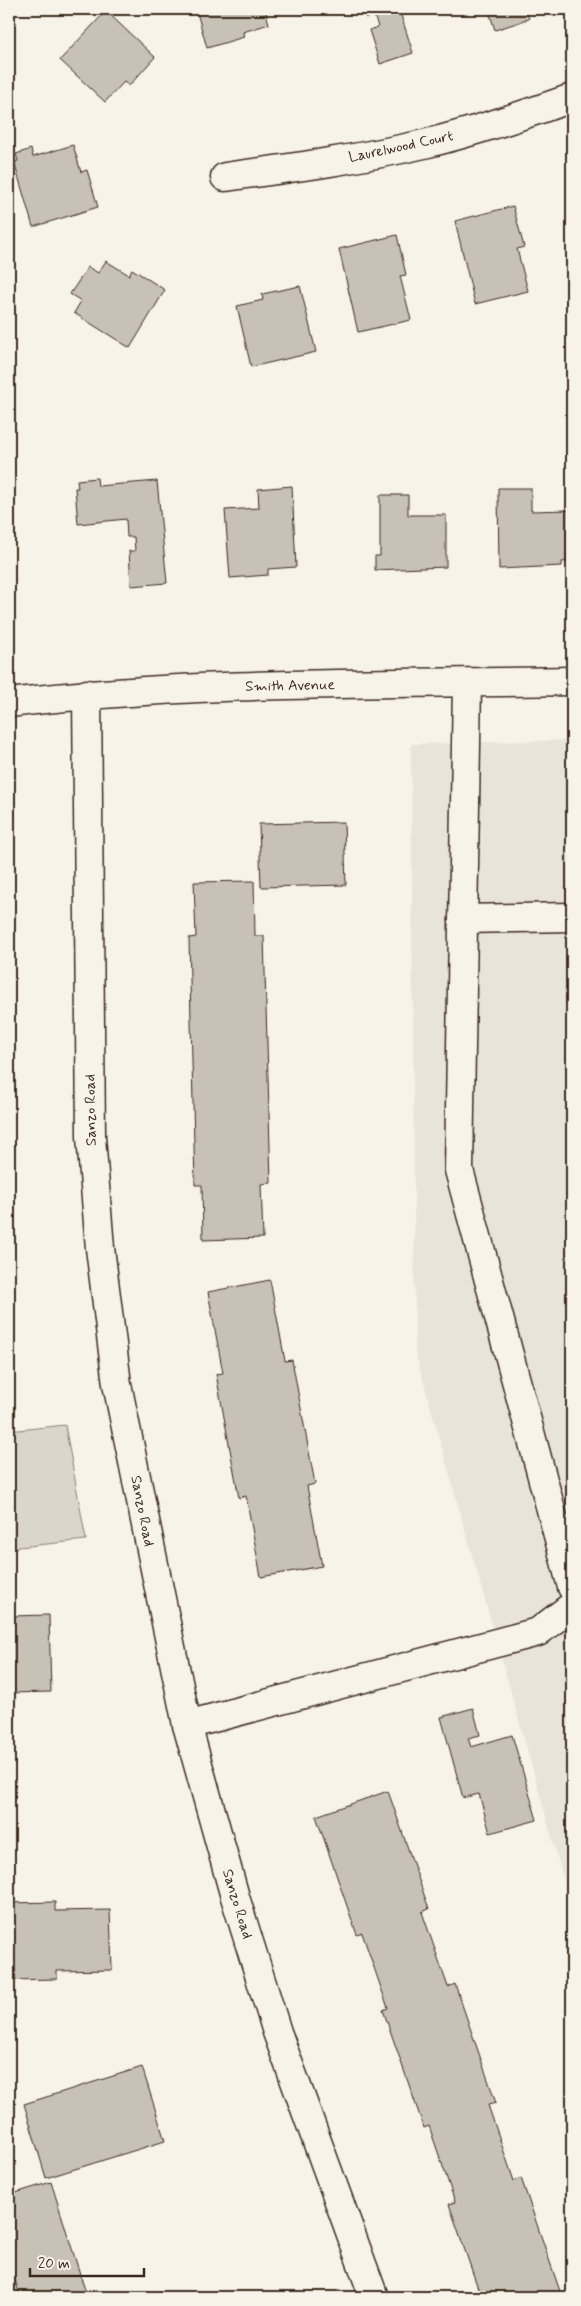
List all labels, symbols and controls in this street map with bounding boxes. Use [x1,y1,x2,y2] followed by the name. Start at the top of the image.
[347,126,456,168] street label: Laurelwood Court
[245,675,335,697] street label: Smith Avenue
[80,1074,102,1146] street label: Sanzo Road
[125,1474,159,1548] street label: Sanzo Road
[217,1867,257,1941] street label: Sanzo Road
[30,2246,144,2278] scale bar
[38,2254,70,2274] text: 20 m

